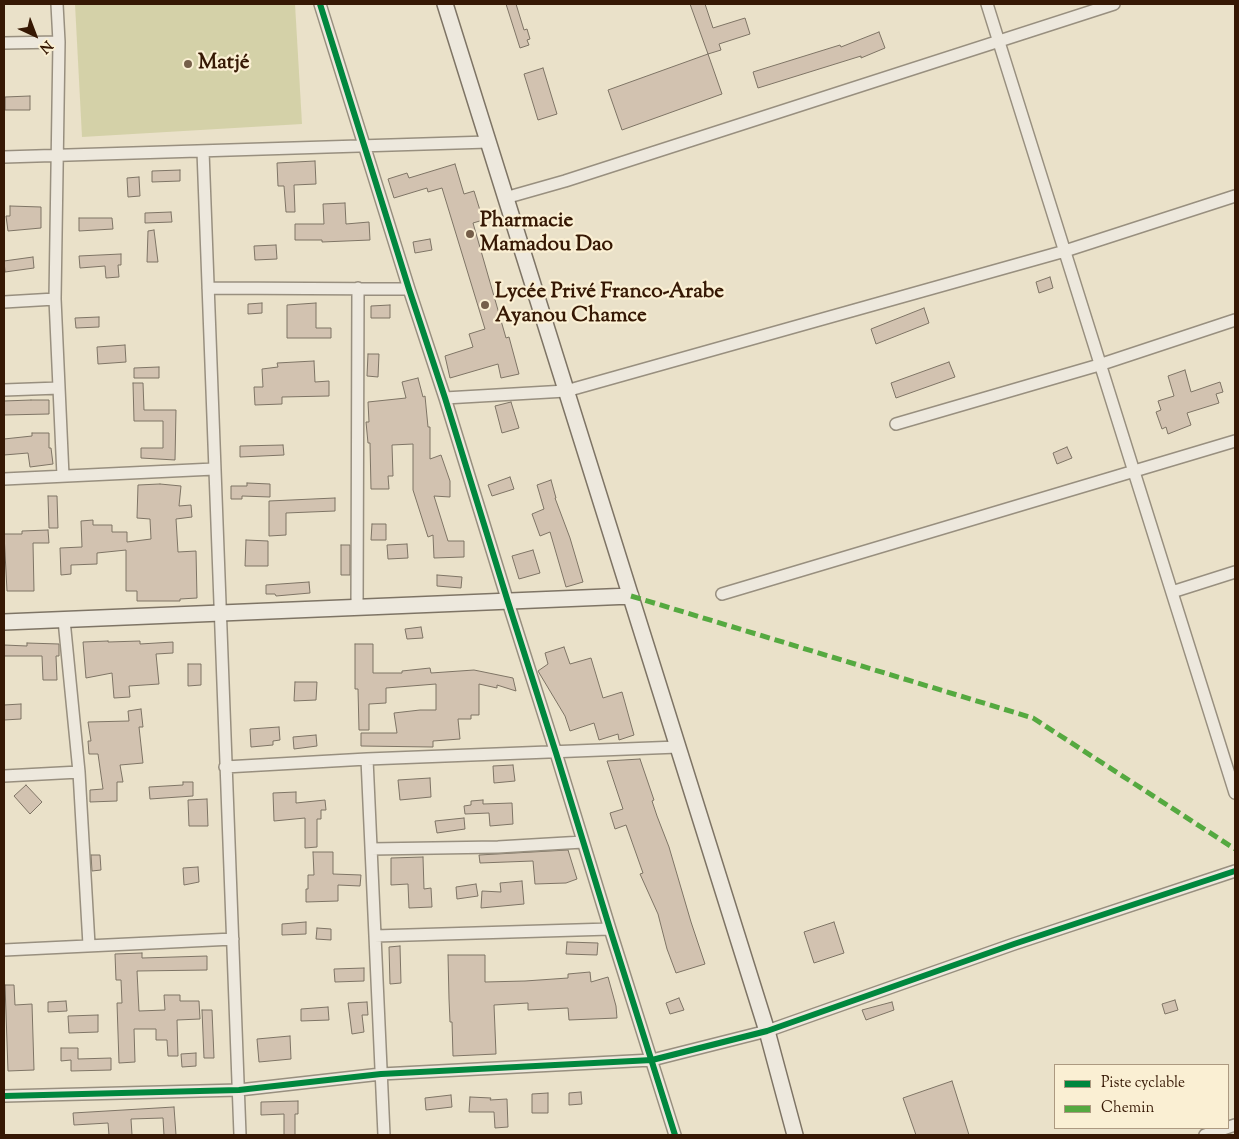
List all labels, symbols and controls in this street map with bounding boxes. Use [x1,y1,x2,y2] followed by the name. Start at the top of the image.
[10,10,60,60] north arrow
[34,35,56,57] text: N
[198,51,250,77] place label: Matjé
[182,58,194,70] marker: Matjé
[480,209,613,259] place label: Pharmacie Mamadou Dao
[464,228,476,240] marker: Pharmacie Mamadou Dao
[495,280,724,330] place label: Lycée Privé Franco-Arabe Ayanou Chamce
[479,299,491,311] marker: Lycée Privé Franco-Arabe Ayanou Chamce
[1054,1064,1229,1129] legend
[1101,1073,1185,1094] text: Piste cyclable
[1101,1098,1154,1119] text: Chemin

